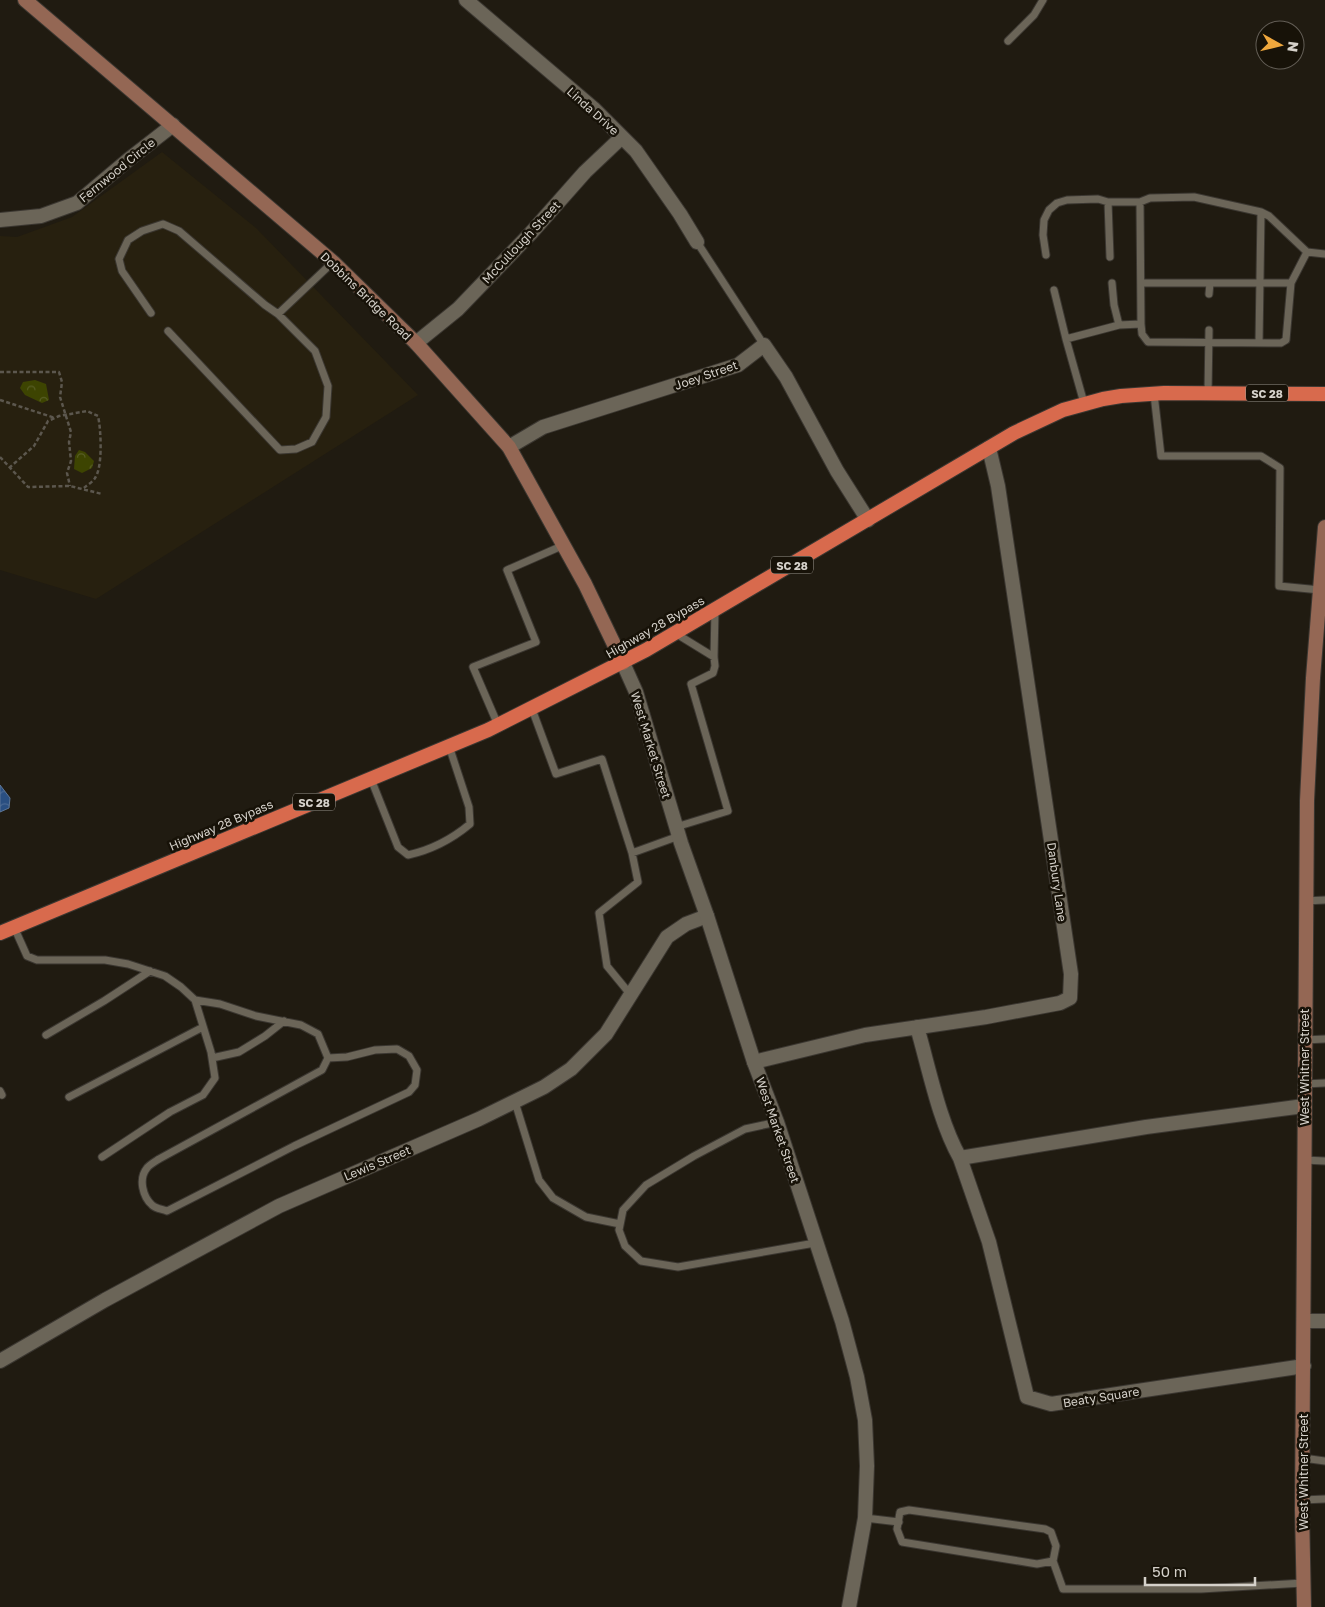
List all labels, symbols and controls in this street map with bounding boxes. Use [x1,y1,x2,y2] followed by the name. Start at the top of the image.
[1255,20,1305,70] north arrow
[1284,40,1303,53] text: N
[564,84,622,138] street label: Linda Drive
[76,135,158,205] street label: Fernwood Circle
[479,197,563,286] street label: McCullough Street
[317,249,415,343] street label: Dobbins Bridge Road
[672,357,740,393] street label: Joey Street
[1246,384,1288,402] road number: SC 28
[771,556,813,574] road number: SC 28
[603,593,707,661] street label: Highway 28 Bypass
[628,690,674,800] street label: West Market Street
[293,794,335,810] road number: SC 28
[167,796,275,854] street label: Highway 28 Bypass
[1044,841,1070,923] street label: Danbury Lane
[1297,1008,1312,1125] street label: West Whitner Street
[753,1075,803,1185] street label: West Market Street
[341,1142,413,1184] street label: Lewis Street
[1062,1384,1140,1410] street label: Beaty Square
[1296,1413,1311,1530] street label: West Whitner Street
[1145,1554,1255,1586] scale bar
[1152,1562,1187,1580] text: 50 m

